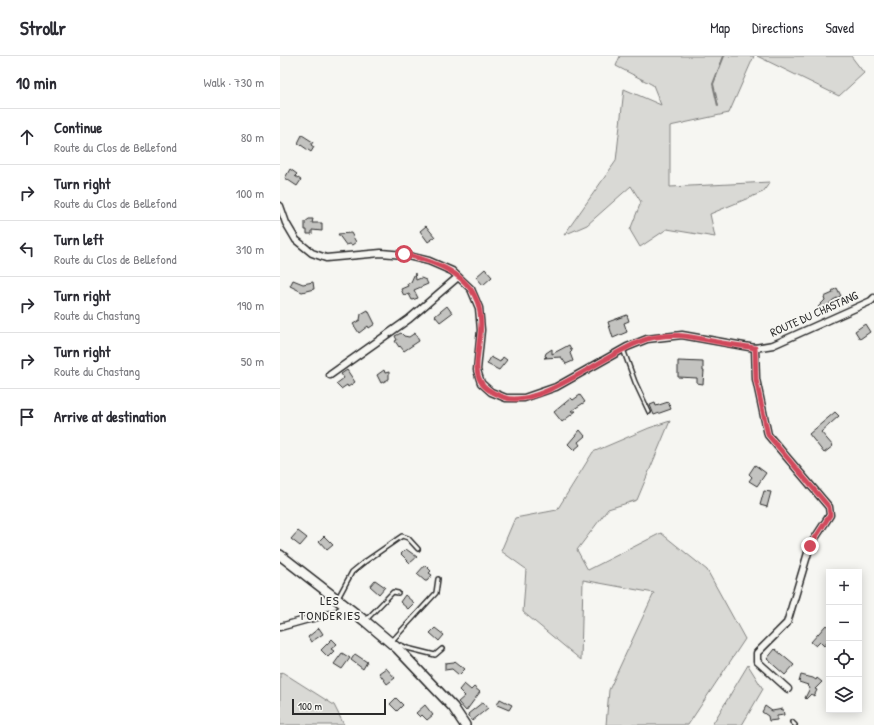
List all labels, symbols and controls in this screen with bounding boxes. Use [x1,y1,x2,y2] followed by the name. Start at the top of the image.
[20,15,66,41] text: Strollr
[710,18,730,37] text: Map
[752,18,803,37] text: Directions
[825,18,854,37] text: Saved
[16,71,57,94] text: 10 min
[204,73,264,91] text: Walk · 730 m
[54,117,102,138] text: Continue
[16,126,38,148] icon: ahead
[241,128,264,146] text: 80 m
[54,138,177,156] text: Route du Clos de Bellefond
[54,173,110,194] text: Turn right
[16,182,38,204] icon: right
[236,184,264,202] text: 100 m
[54,194,177,212] text: Route du Clos de Bellefond
[54,229,104,250] text: Turn left
[16,238,38,260] icon: left
[236,240,264,258] text: 310 m
[395,245,413,263] route start
[54,250,177,268] text: Route du Clos de Bellefond
[54,285,110,306] text: Turn right
[767,286,861,341] street label: ROUTE DU CHASTANG
[16,294,38,316] icon: right
[237,296,264,314] text: 190 m
[54,306,140,324] text: Route du Chastang
[54,341,110,362] text: Turn right
[16,350,38,372] icon: right
[241,352,264,370] text: 50 m
[54,362,140,380] text: Route du Chastang
[16,406,38,428] icon: arrive
[54,406,166,427] text: Arrive at destination
[801,537,819,555] route end
[826,569,862,713] map controls
[826,569,862,605] button: +
[299,591,361,624] district label: LES TONDERIES
[826,605,862,641] button: −
[826,641,862,677] button: locate
[826,677,862,713] button: layers
[292,697,386,716] scale bar
[298,699,322,713] text: 100 m

